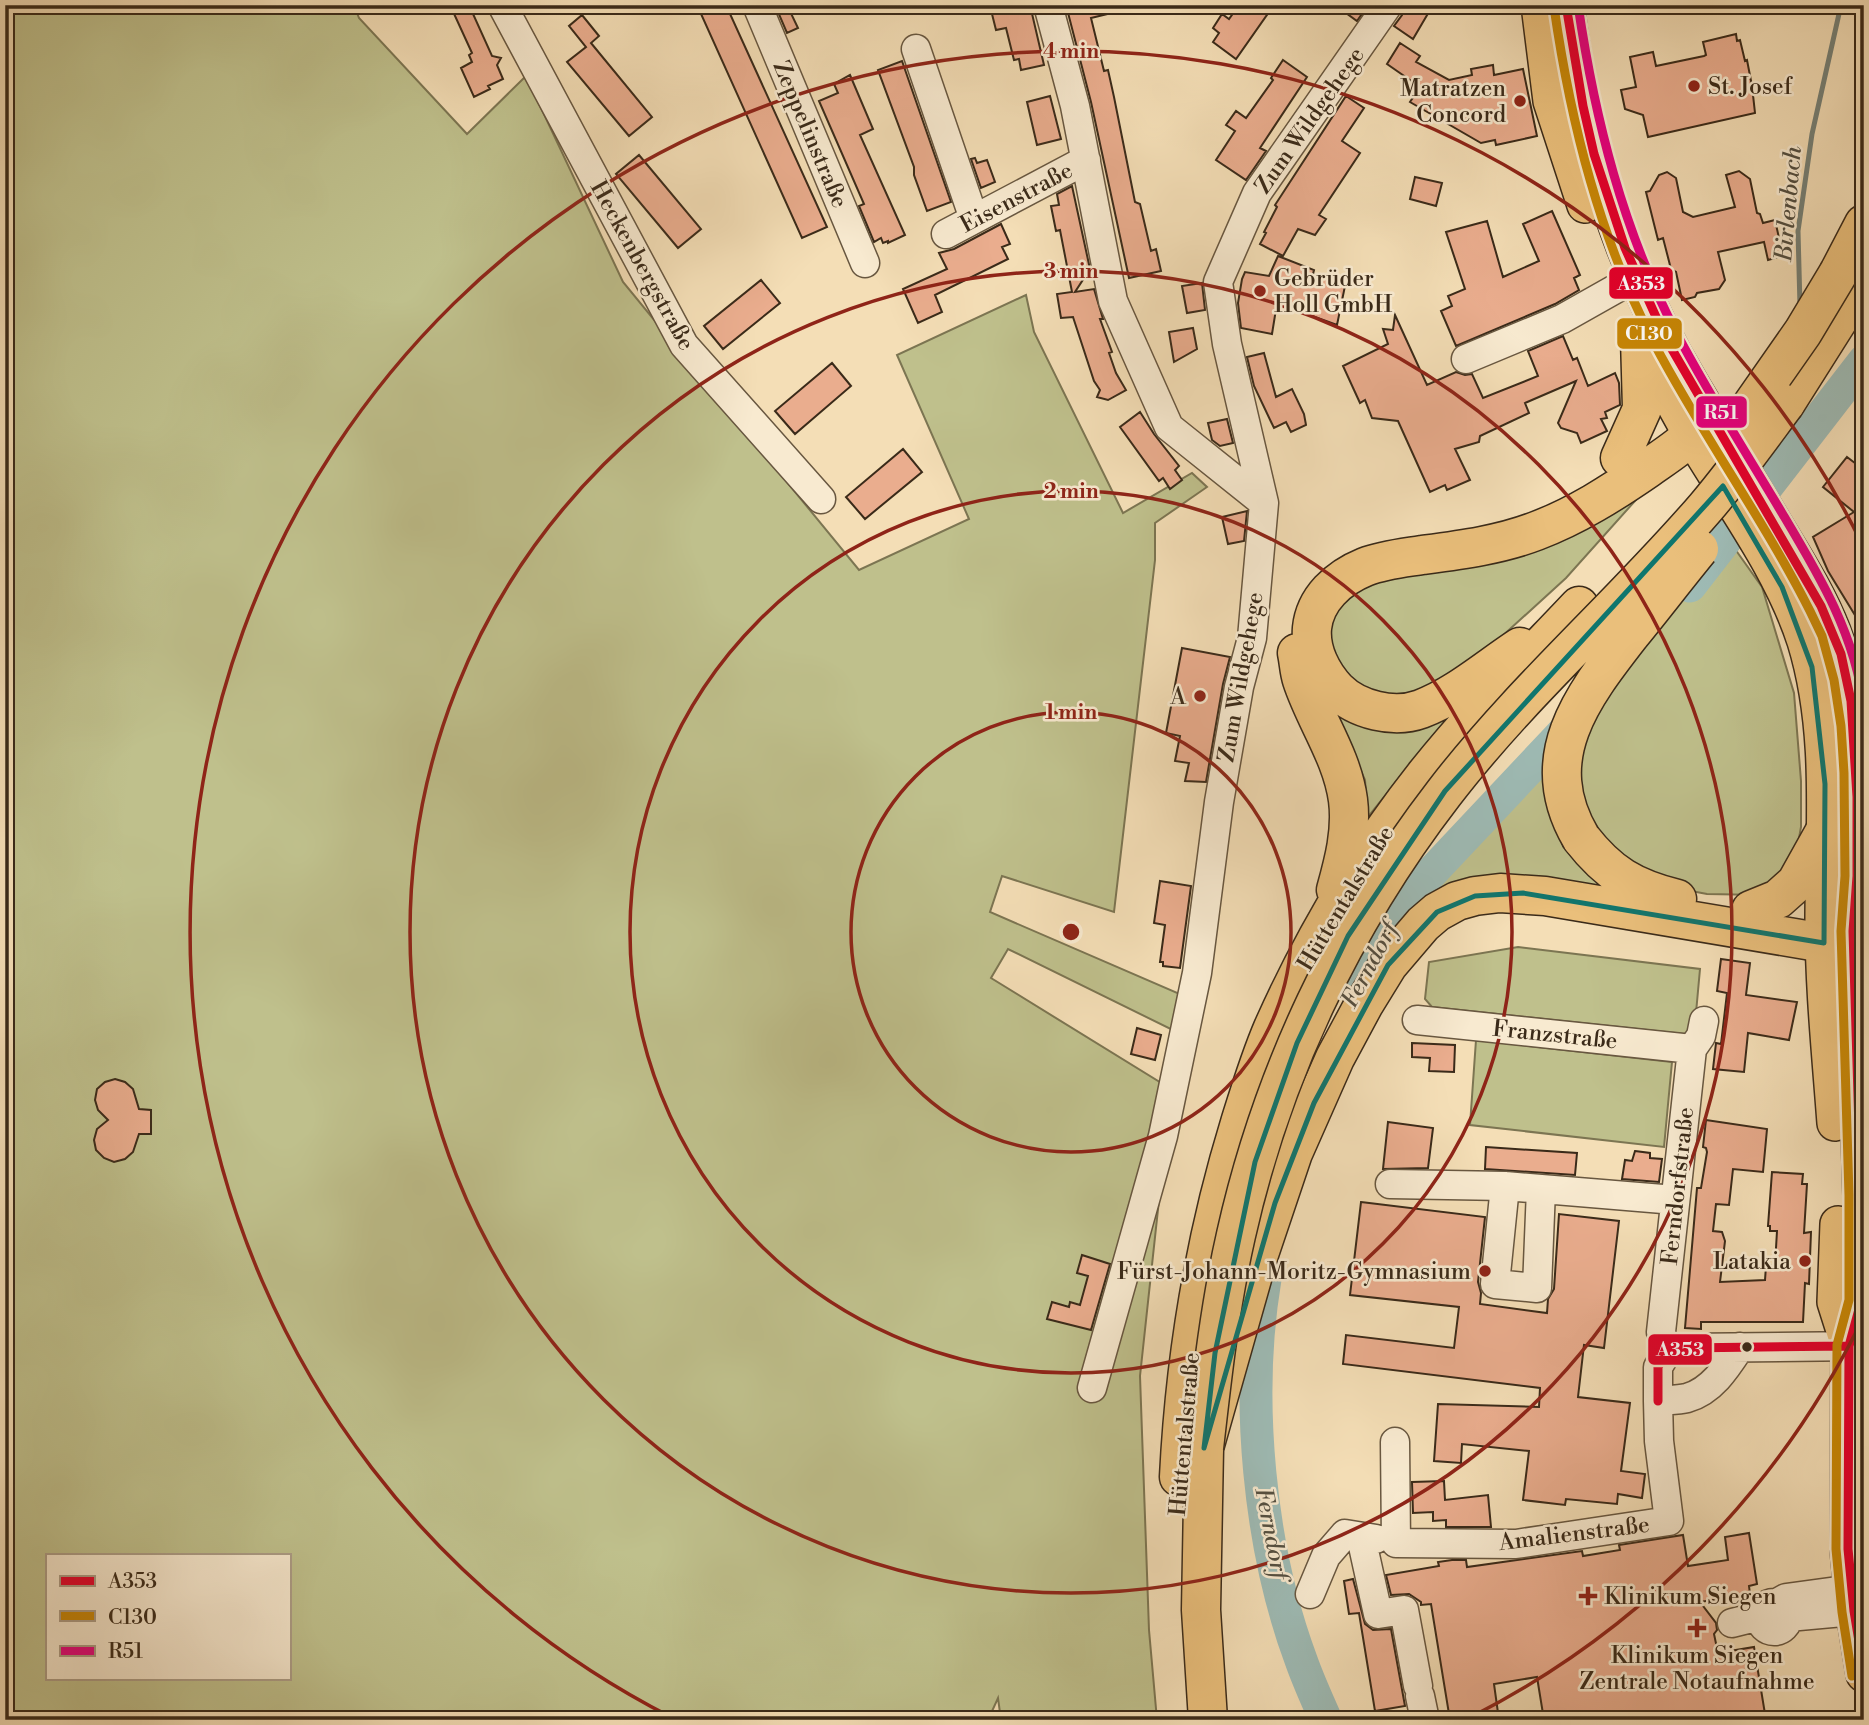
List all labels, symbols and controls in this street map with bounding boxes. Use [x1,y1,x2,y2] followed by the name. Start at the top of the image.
[1043,39,1099,65] text: 4 min
[1249,42,1371,199] street label: Zum Wildgehege
[766,57,854,212] street label: Zeppelinstraße
[1708,73,1794,101] place label: St. Josef
[1400,75,1506,129] place label: Matratzen Concord
[1686,78,1702,94] marker: St. Josef
[1512,93,1528,109] marker: Matratzen Concord
[1769,144,1809,264] water label: Birlenbach
[955,157,1077,239] street label: Eisenstraße
[584,176,700,355] street label: Heckenbergstraße
[1044,259,1098,285] text: 3 min
[1274,265,1393,319] place label: Gebrüder Holl GmbH
[1608,266,1674,300] line badge: A353
[1616,272,1665,296] text: A353
[1252,283,1268,299] marker: Gebrüder Holl GmbH
[1616,317,1683,350] line badge: C130
[1625,322,1673,346] text: C130
[1695,395,1748,429] line badge: R51
[1704,401,1738,425] text: R51
[1043,479,1099,505] text: 2 min
[1212,590,1270,764] street label: Zum Wildgehege
[1169,683,1187,711] place label: A
[1192,688,1208,704] marker: A
[1045,700,1097,726] text: 1 min
[1292,821,1400,976] street label: Hüttentalstraße
[1335,913,1407,1013] water label: Ferndorf
[1059,920,1083,944] centre of rings
[1491,1015,1619,1055] street label: Franzstraße
[1656,1106,1700,1266] street label: Ferndorfstraße
[1713,1248,1791,1276] place label: Latakia
[1797,1253,1813,1269] marker: Latakia
[1117,1258,1471,1286] place label: Fürst-Johann-Moritz-Gymnasium
[1477,1263,1493,1279] marker: Fürst-Johann-Moritz-Gymnasium
[1647,1333,1713,1366] line badge: A353
[1655,1338,1704,1362] text: A353
[1740,1340,1754,1354] unlabelled marker
[1164,1351,1206,1517] street label: Hüttentalstraße
[1247,1485,1296,1587] water label: Ferndorf
[1496,1511,1651,1557] street label: Amalienstraße
[46,1554,290,1680] legend
[107,1569,157,1595] text: A353
[1604,1583,1777,1611] place label: Klinikum Siegen
[1578,1586,1598,1606] marker: Klinikum Siegen
[108,1605,157,1631] text: C130
[1687,1618,1707,1638] marker: Klinikum Siegen Zentrale Notaufnahme
[108,1639,143,1665] text: R51
[1579,1642,1815,1696] place label: Klinikum Siegen Zentrale Notaufnahme

